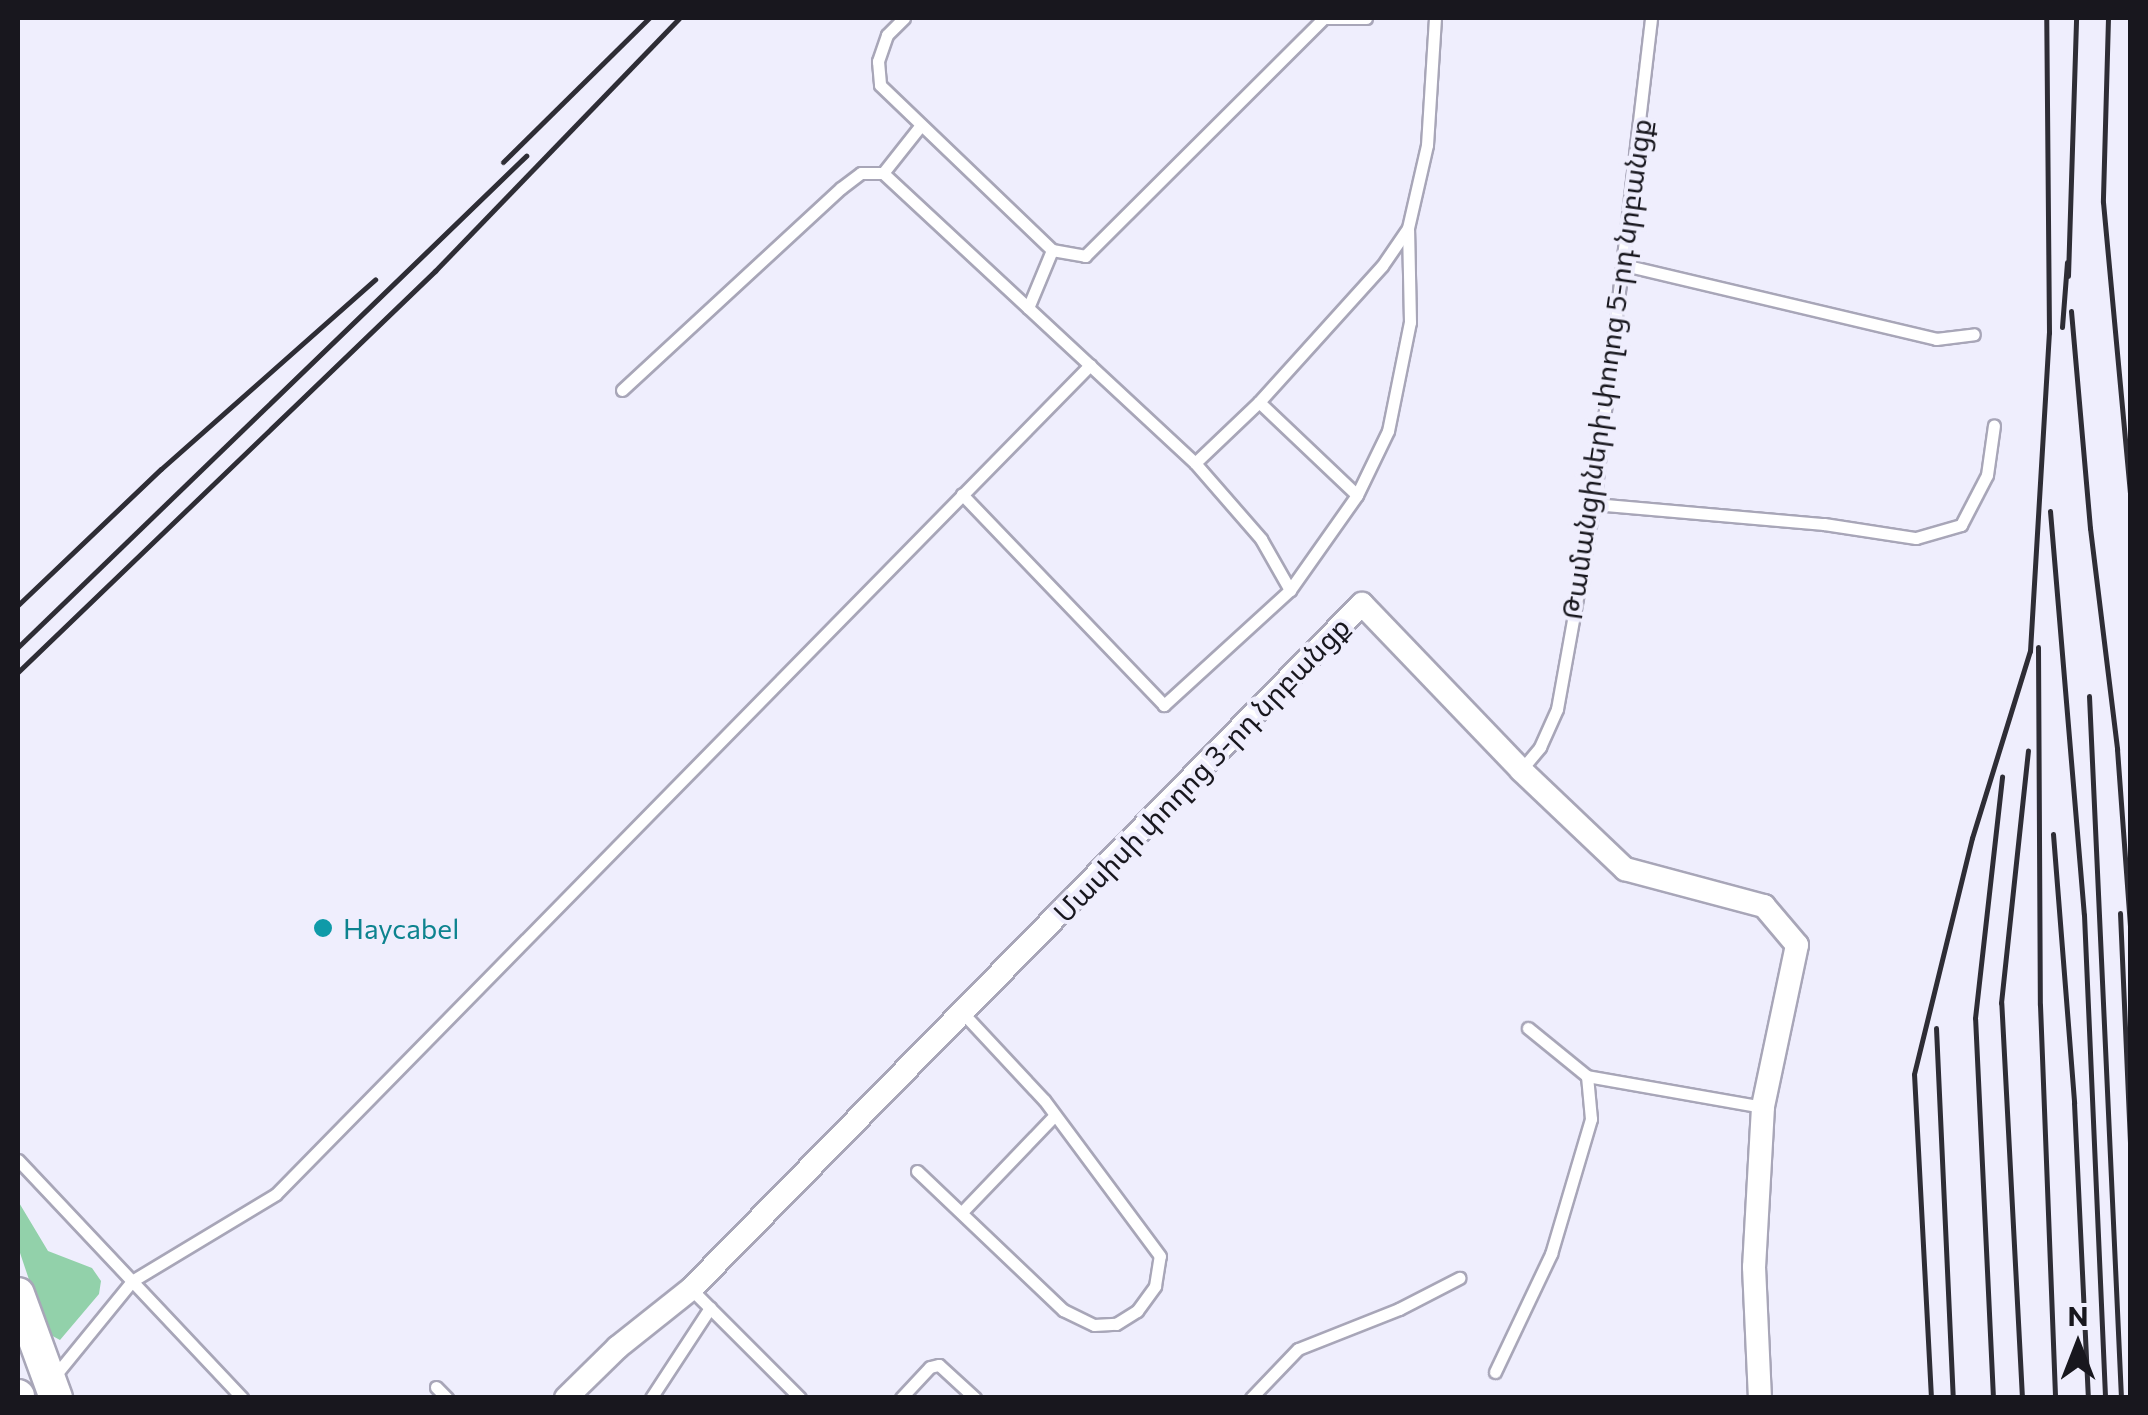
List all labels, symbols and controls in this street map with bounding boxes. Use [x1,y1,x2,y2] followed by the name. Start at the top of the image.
[1554,116,1658,622] street label: Թամանցիների փողոց 5-րդ նրբանցք
[1046,609,1356,929] street label: Մասիսի փողոց 3-րդ նրբանցք
[343,911,459,945] place label: Haycabel
[312,917,334,939] marker: Haycabel
[2028,1295,2128,1395] north arrow
[2068,1298,2089,1332] text: N

